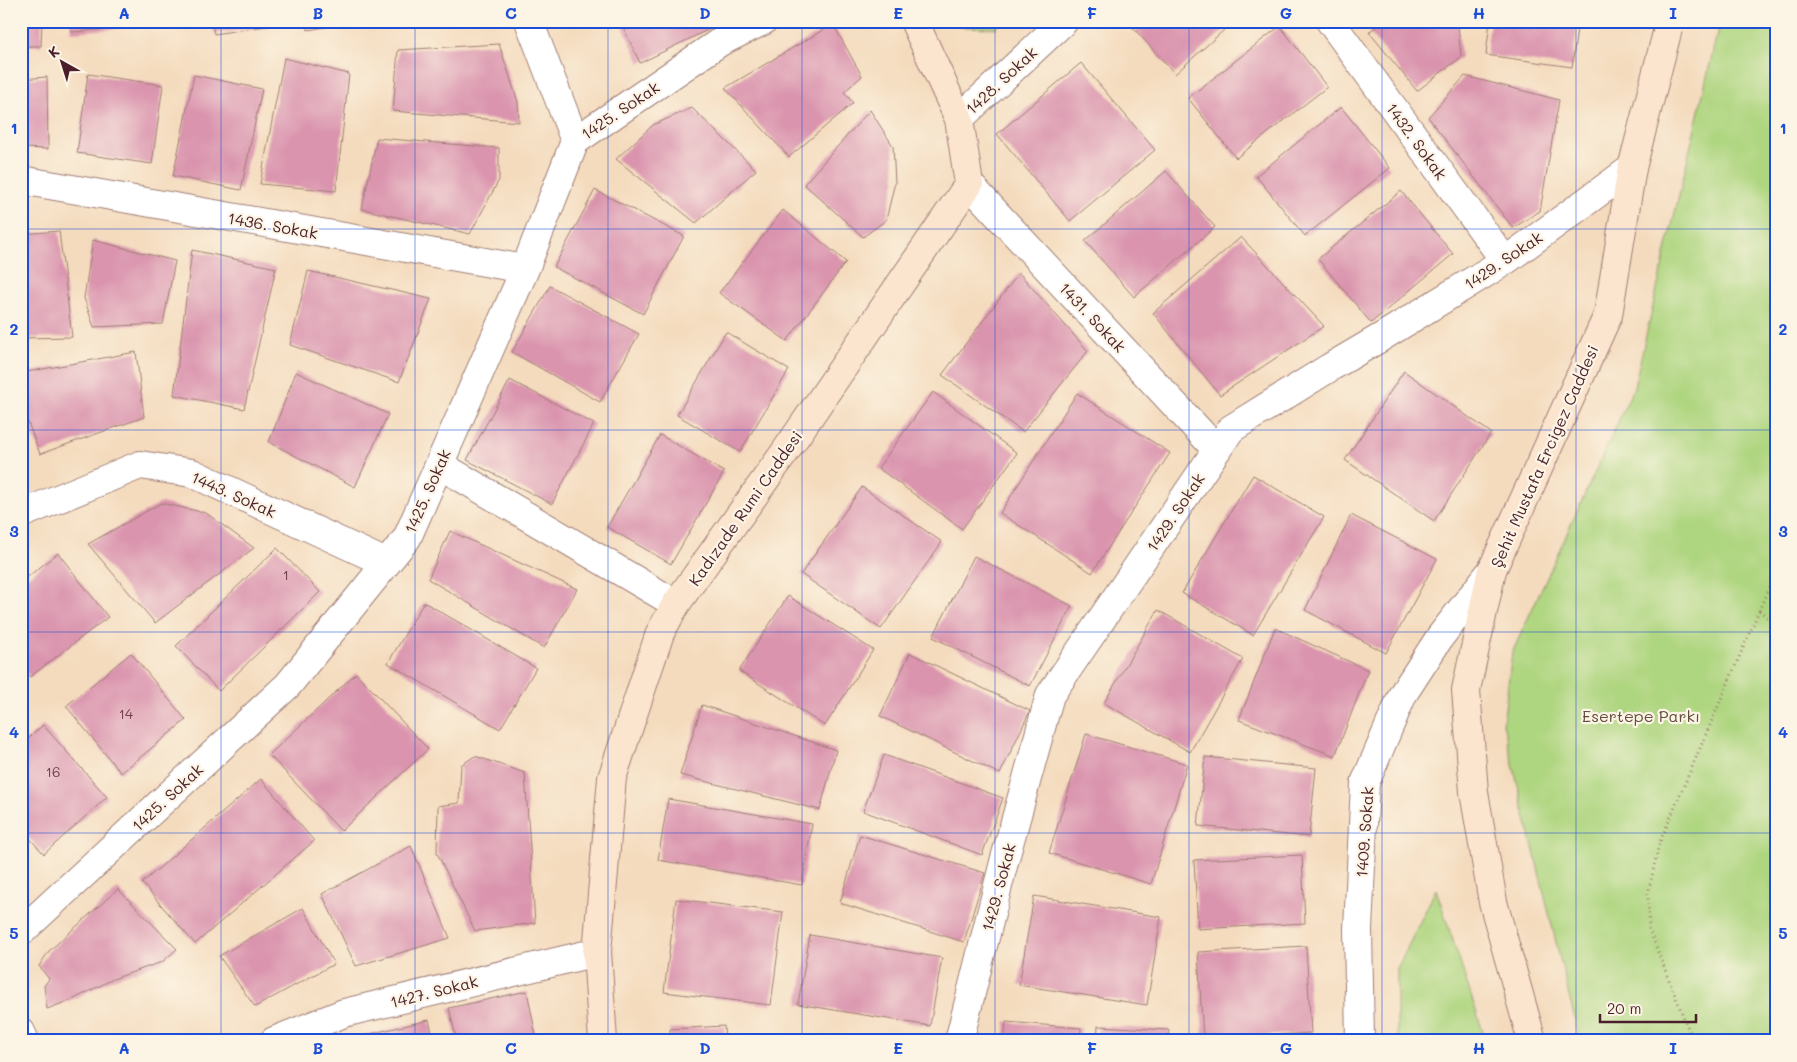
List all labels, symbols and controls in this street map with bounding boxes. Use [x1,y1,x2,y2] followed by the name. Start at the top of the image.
[118,2,130,23] text: A
[313,2,323,23] text: B
[505,2,517,23] text: C
[699,2,711,23] text: D
[893,2,903,23] text: E
[1087,2,1097,23] text: F
[1280,2,1292,23] text: G
[1473,2,1485,23] text: H
[1669,2,1677,23] text: I
[38,38,88,88] north arrow
[44,41,63,62] text: K
[961,41,1041,119] street label: 1428. Sokak
[577,76,663,144] street label: 1425. Sokak
[1382,98,1452,184] street label: 1432. Sokak
[10,117,18,138] text: 1
[1779,117,1787,138] text: 1
[226,207,320,243] street label: 1436. Sokak
[1460,226,1546,294] street label: 1429. Sokak
[1055,278,1131,356] street label: 1431. Sokak
[10,318,19,339] text: 2
[1779,318,1788,339] text: 2
[1485,341,1603,571] street label: Şehit Mustafa Ercigez Caddesi
[683,426,807,590] street label: Kadızade Rumi Caddesi
[399,446,455,536] street label: 1425. Sokak
[188,466,280,522] street label: 1443. Sokak
[1141,469,1209,555] street label: 1429. Sokak
[9,520,19,541] text: 3
[1778,520,1788,541] text: 3
[283,565,289,584] house number: 1
[119,704,134,723] house number: 14
[1582,705,1700,726] park label: Esertepe Parkı
[9,721,19,742] text: 4
[1778,721,1788,742] text: 4
[127,759,207,835] street label: 1425. Sokak
[46,762,60,781] house number: 16
[1350,786,1378,878] street label: 1409. Sokak
[976,841,1020,933] street label: 1429. Sokak
[9,922,19,943] text: 5
[1778,922,1788,943] text: 5
[388,970,480,1012] street label: 1427. Sokak
[1600,992,1696,1024] scale bar
[1607,998,1641,1018] text: 20 m
[118,1037,130,1058] text: A
[313,1037,323,1058] text: B
[505,1037,517,1058] text: C
[699,1037,711,1058] text: D
[893,1037,903,1058] text: E
[1087,1037,1097,1058] text: F
[1280,1037,1292,1058] text: G
[1473,1037,1485,1058] text: H
[1669,1037,1677,1058] text: I

